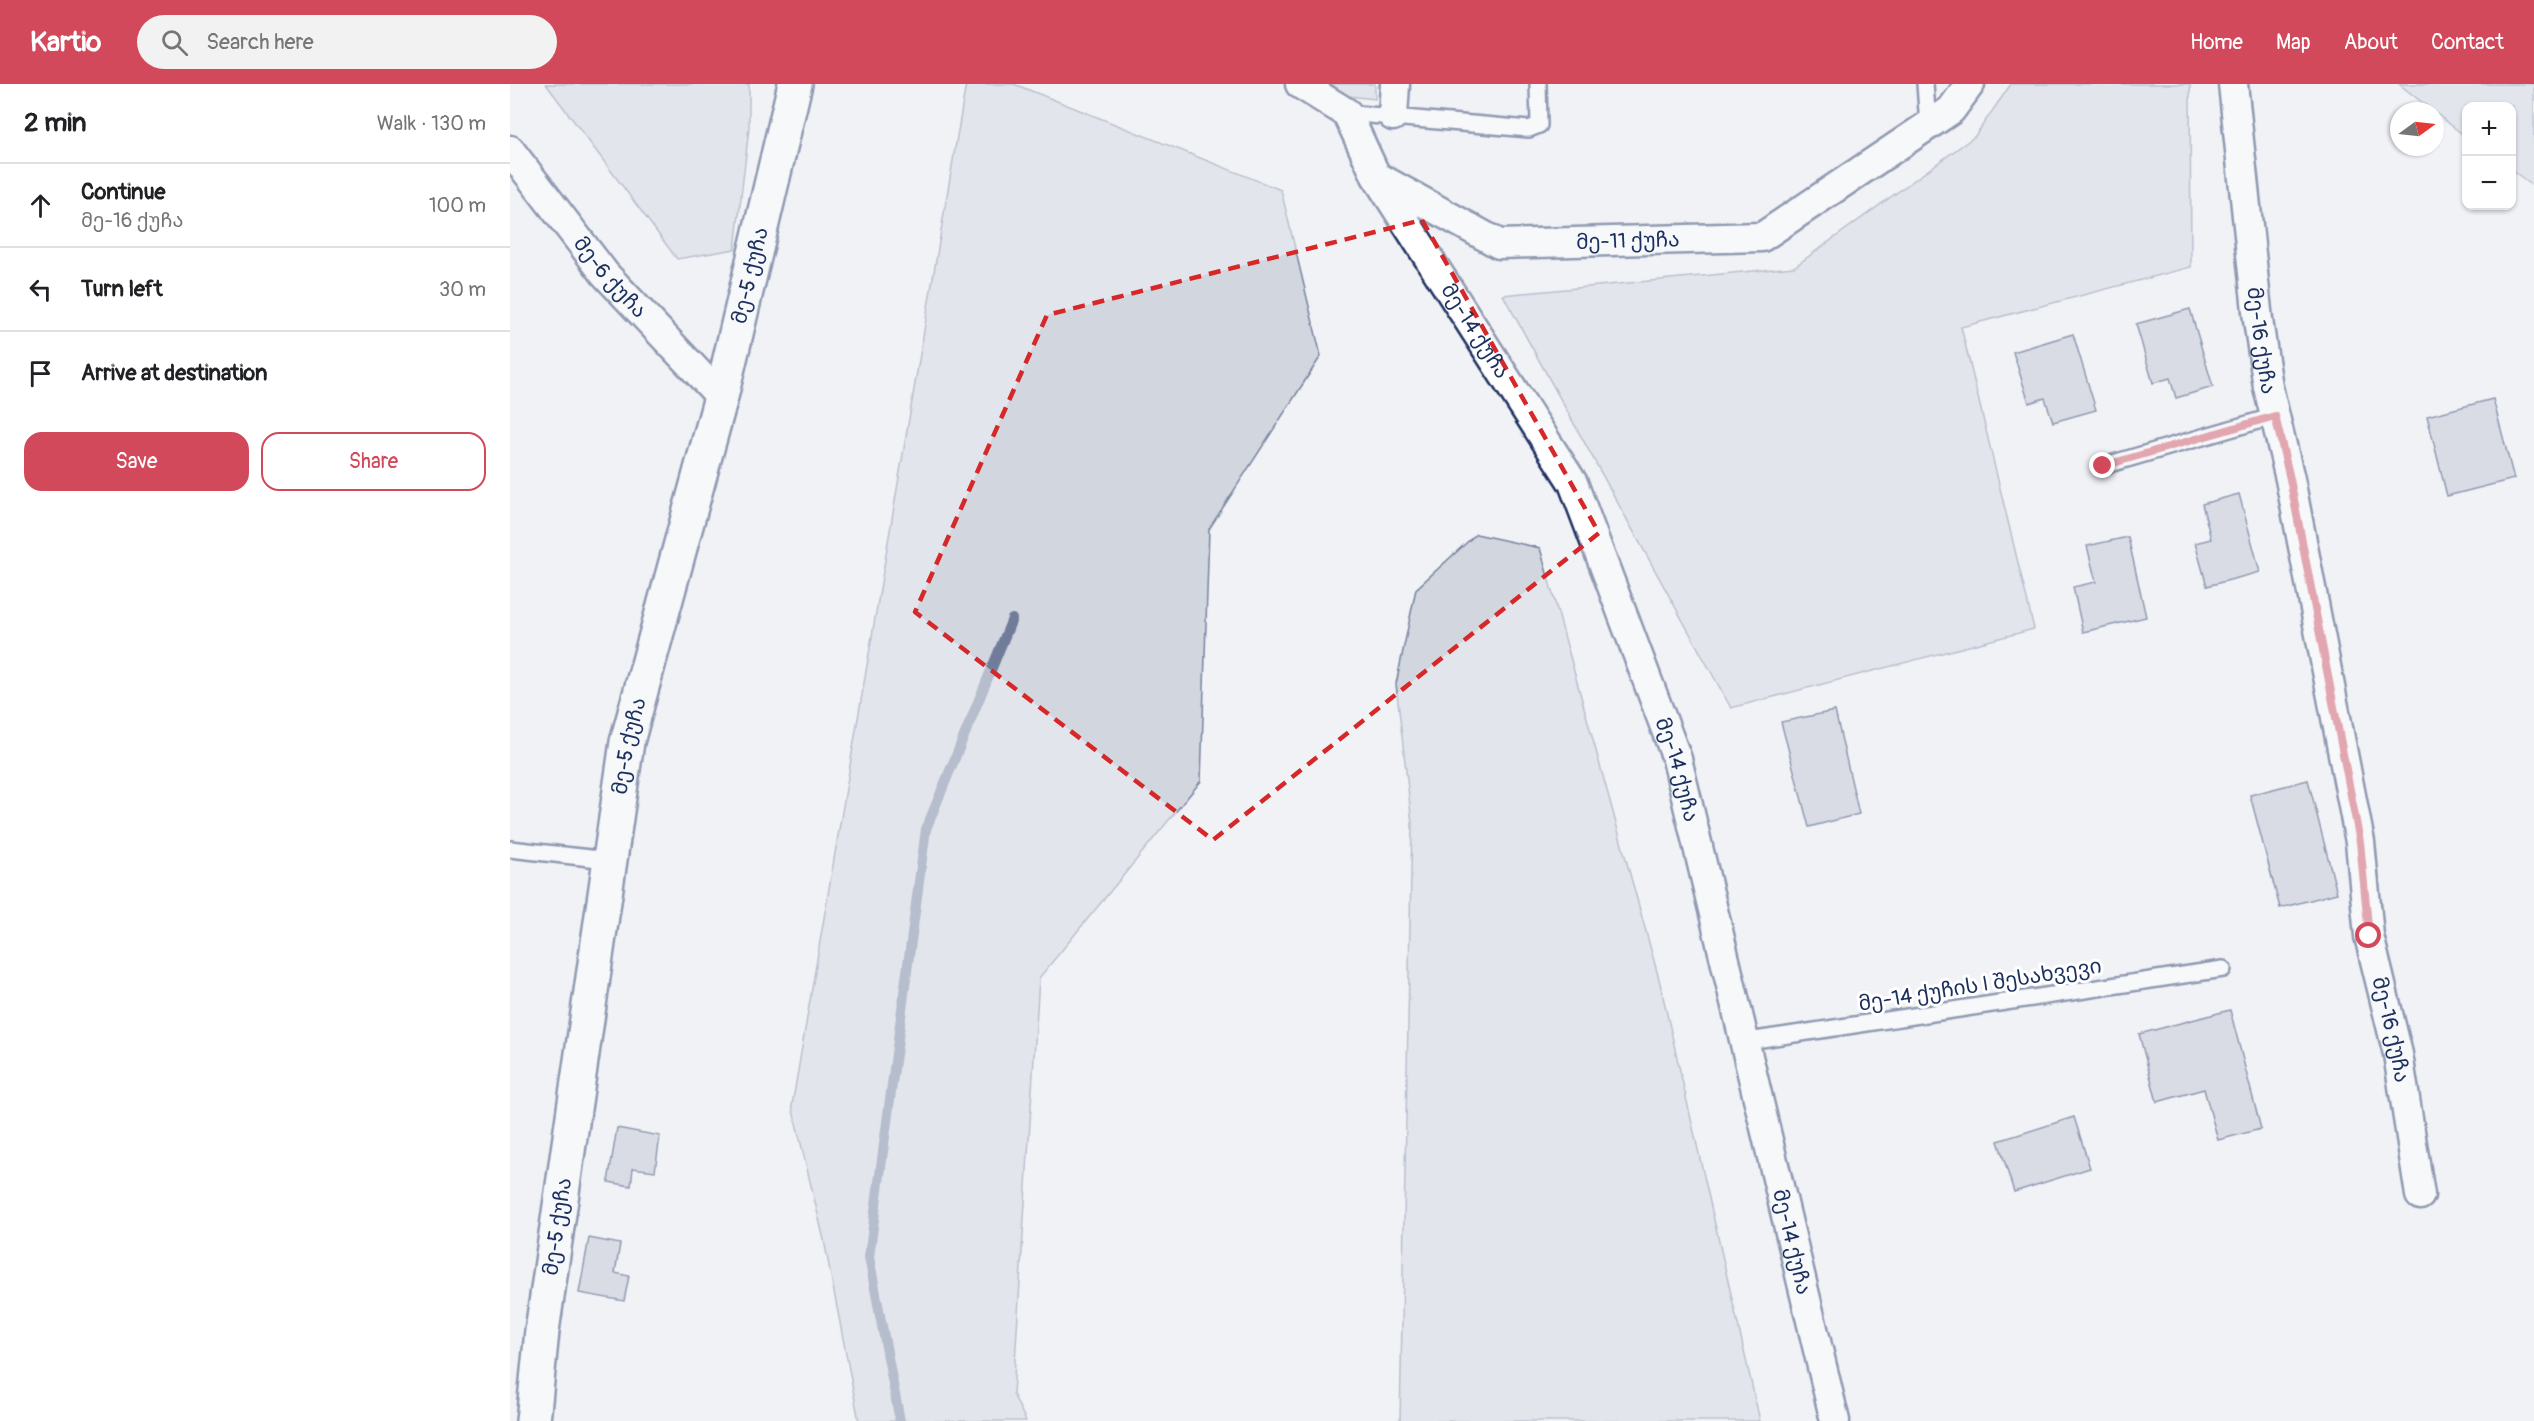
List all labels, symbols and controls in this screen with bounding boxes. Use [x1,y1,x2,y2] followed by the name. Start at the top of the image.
[137,15,557,69] search box
[30,25,101,60] text: Kartio
[158,26,191,59] icon: search
[206,28,314,56] text: Search here
[2190,29,2243,56] text: Home
[2276,29,2311,56] text: Map
[2344,29,2398,56] text: About
[2431,29,2504,56] text: Contact
[2390,102,2444,156] north arrow
[2462,102,2516,210] map controls
[2462,102,2516,156] button: +
[24,107,86,139] text: 2 min
[377,111,486,136] text: Walk · 130 m
[2462,156,2516,210] button: −
[81,178,165,206] text: Continue
[24,189,57,222] icon: ahead
[429,193,486,218] text: 100 m
[81,208,184,233] text: მე-16 ქუჩა
[725,224,774,327] street label: მე-5 ქუჩა
[1576,226,1680,255] street label: მე-11 ქუჩა
[568,231,653,324] street label: მე-6 ქუჩა
[24,273,57,306] icon: left
[81,275,163,303] text: Turn left
[439,277,486,302] text: 30 m
[1435,278,1516,383] street label: მე-14 ქუჩა
[2241,286,2283,397] street label: მე-16 ქუჩა
[24,357,57,390] icon: arrive
[81,359,267,387] text: Arrive at destination
[24,432,249,491] button: Save
[261,432,486,491] button: Share
[2089,452,2115,478] route end
[606,694,652,796] street label: მე-5 ქუჩა
[1649,713,1705,824] street label: მე-14 ქუჩა
[2355,922,2381,948] route start
[1857,952,2103,1018] street label: მე-14 ქუჩის I შესახვევი
[2366,974,2416,1084] street label: მე-16 ქუჩა
[537,1176,577,1277] street label: მე-5 ქუჩა
[1767,1186,1818,1297] street label: მე-14 ქუჩა

